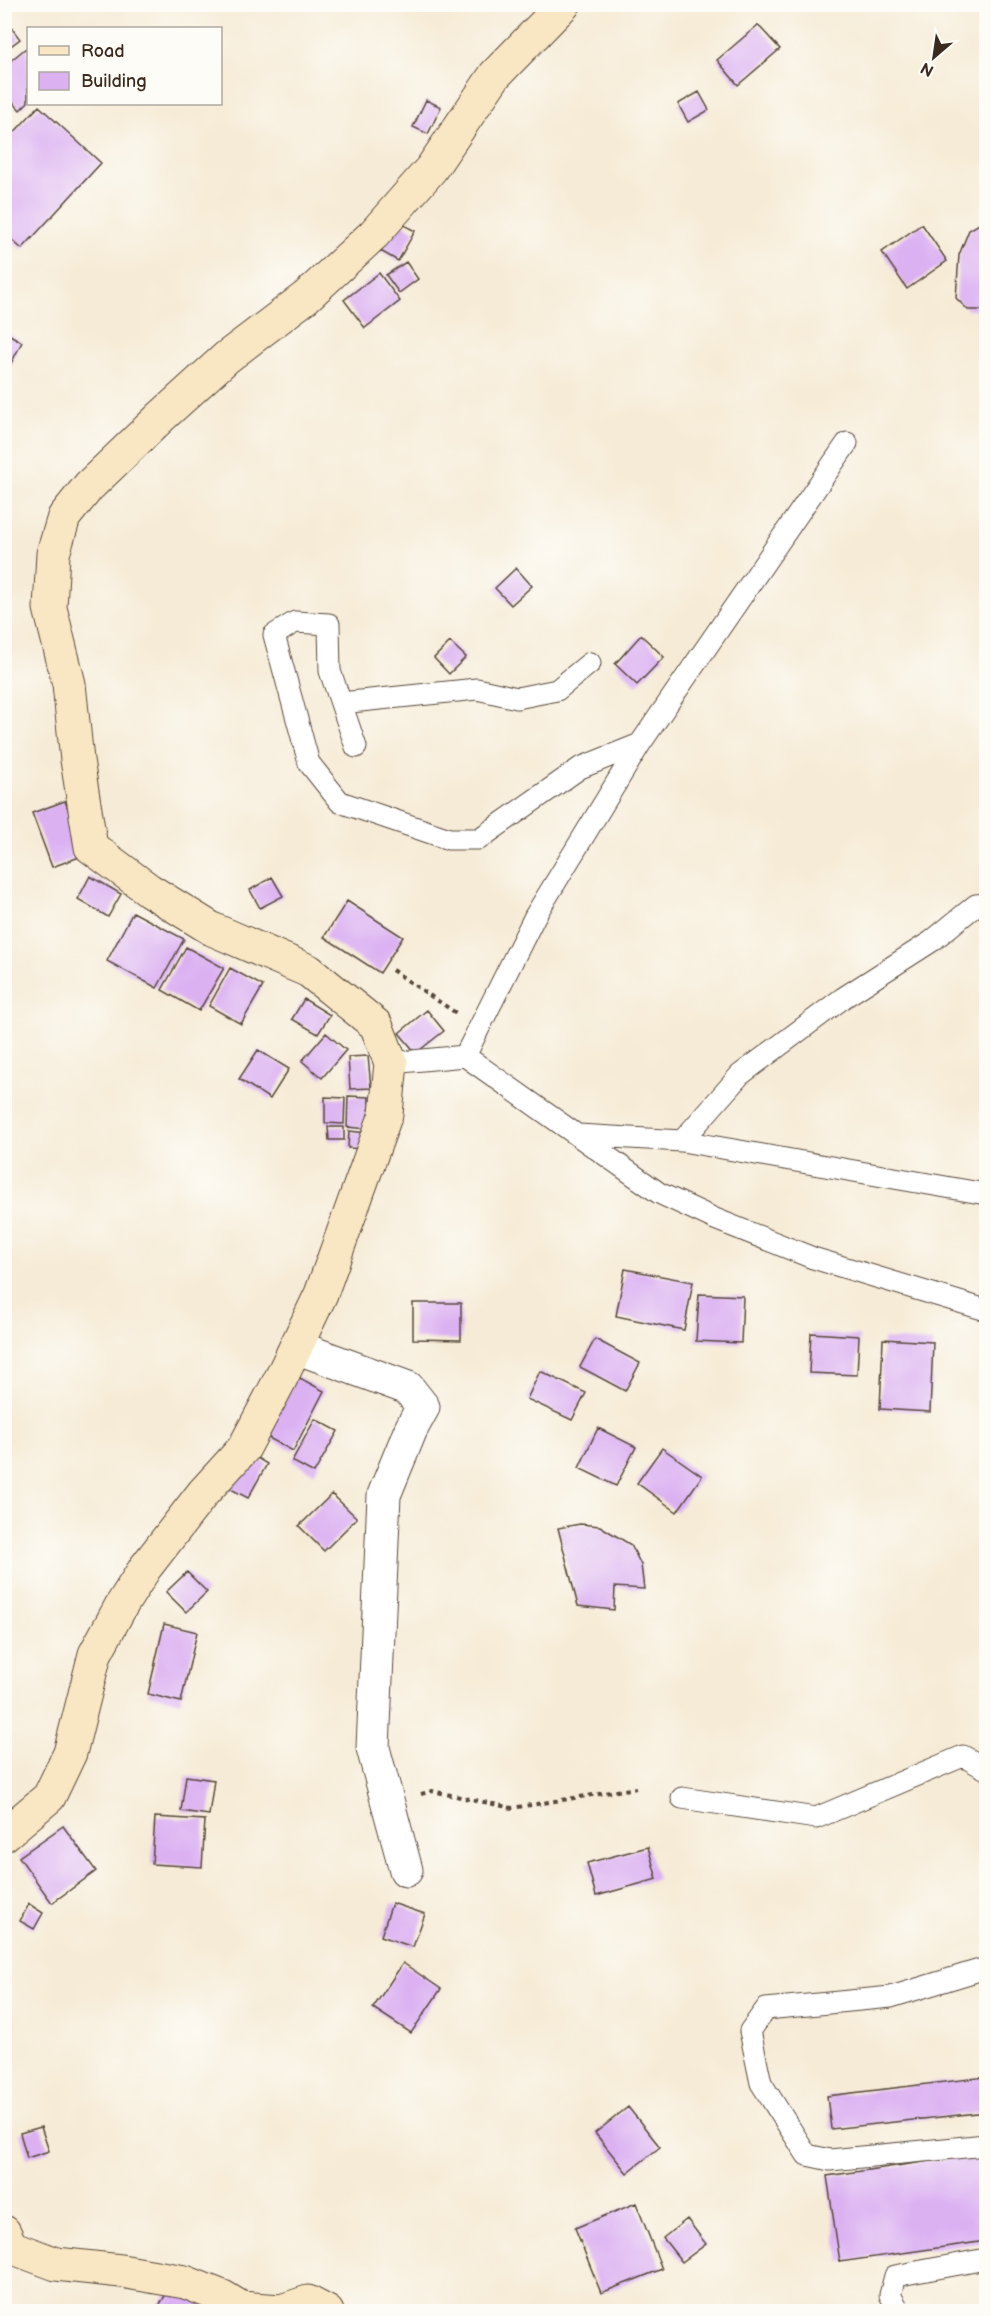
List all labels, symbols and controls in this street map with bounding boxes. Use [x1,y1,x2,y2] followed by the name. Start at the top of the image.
[27,27,222,105] legend
[904,27,964,87] north arrow
[81,41,125,62] text: Road
[918,58,937,80] text: N
[81,71,147,92] text: Building

